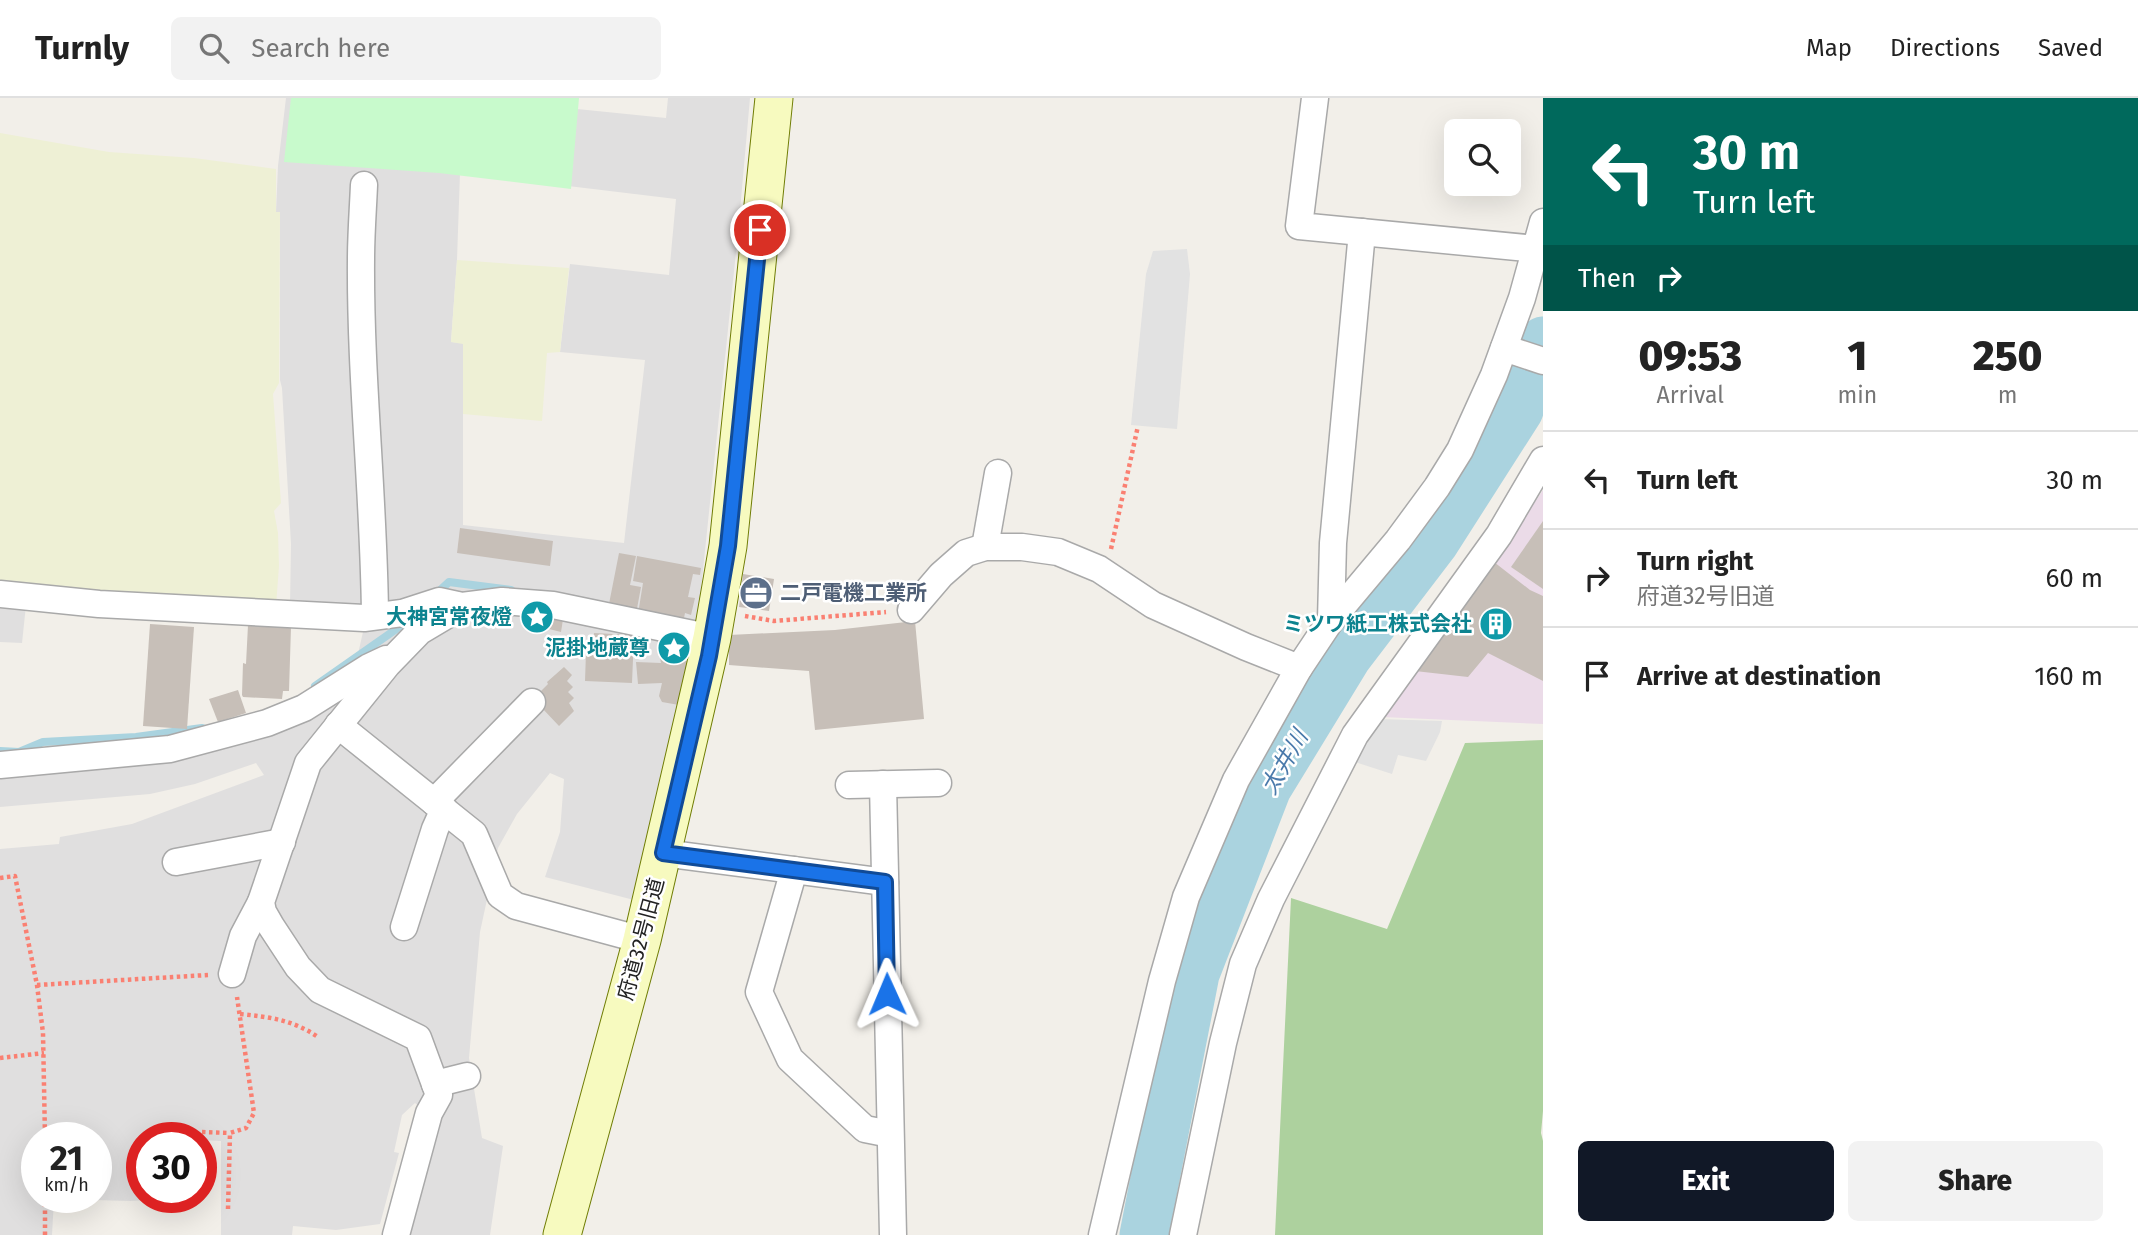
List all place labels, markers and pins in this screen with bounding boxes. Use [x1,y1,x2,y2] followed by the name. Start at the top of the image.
[730,200,790,260] pin
[737,574,775,612] office icon: 二戸電機工業所
[780,580,927,606] place label: 二戸電機工業所
[518,598,556,636] place icon: 大神宮常夜燈
[386,604,512,630] place label: 大神宮常夜燈
[1477,605,1515,643] building icon: ミツワ紙工株式会社
[1283,611,1472,637] place label: ミツワ紙工株式会社
[655,629,693,667] place icon: 泥掛地蔵尊
[545,635,650,661] place label: 泥掛地蔵尊

